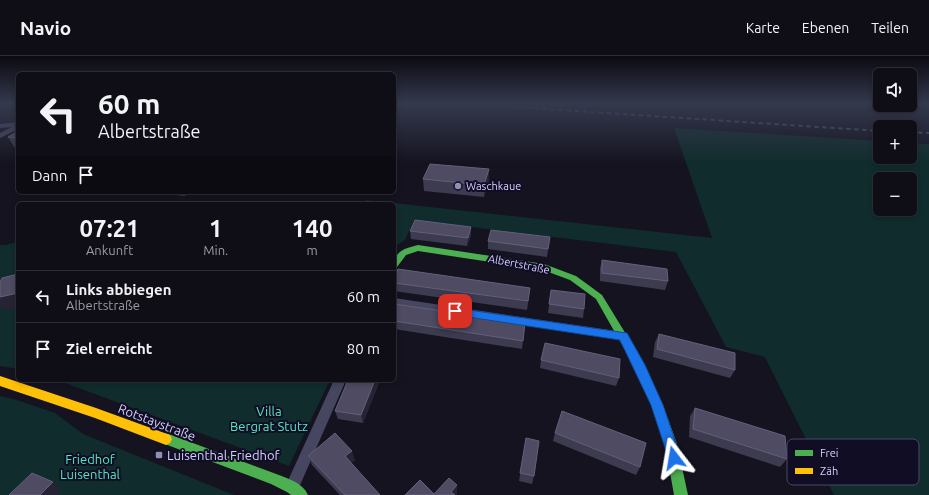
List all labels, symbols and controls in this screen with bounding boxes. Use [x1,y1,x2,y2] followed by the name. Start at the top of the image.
[20,17,71,39] text: Navio
[746,20,780,36] text: Karte
[802,20,849,36] text: Ebenen
[871,20,909,36] text: Teilen
[873,68,917,216] map controls
[873,68,917,112] button: sound
[32,88,84,140] icon: left
[98,88,160,119] text: 60 m
[873,120,917,164] button: +
[98,121,201,141] text: Albertstraße
[75,164,97,186] icon: arrive
[32,167,67,184] text: Dann
[873,172,917,216] button: −
[466,180,521,192] place label: Waschkaue
[453,181,463,191] marker: Waschkaue
[80,215,140,242] text: 07:21
[209,215,223,242] text: 1
[292,215,332,242] text: 140
[86,243,133,257] text: Ankunft
[203,243,228,257] text: Min.
[307,243,318,257] text: m
[487,252,551,276] street label: Albertstraße
[66,281,171,298] text: Links abbiegen
[32,286,54,308] icon: left
[347,288,380,305] text: 60 m
[438,294,472,328] pin
[66,298,140,312] text: Albertstraße
[444,300,466,322] icon: arrive
[32,338,54,360] icon: arrive
[66,340,152,357] text: Ziel erreicht
[347,340,380,357] text: 80 m
[116,401,198,443] street label: Rotstaystraße
[230,404,308,433] park label: Villa Bergrat Stutz
[653,437,695,479] position arrow
[787,439,919,485] legend
[820,447,839,459] text: Frei
[167,448,280,462] place label: Luisenthal Friedhof
[154,450,164,460] marker: Luisenthal Friedhof
[60,452,121,481] park label: Friedhof Luisenthal
[820,465,838,477] text: Zäh

